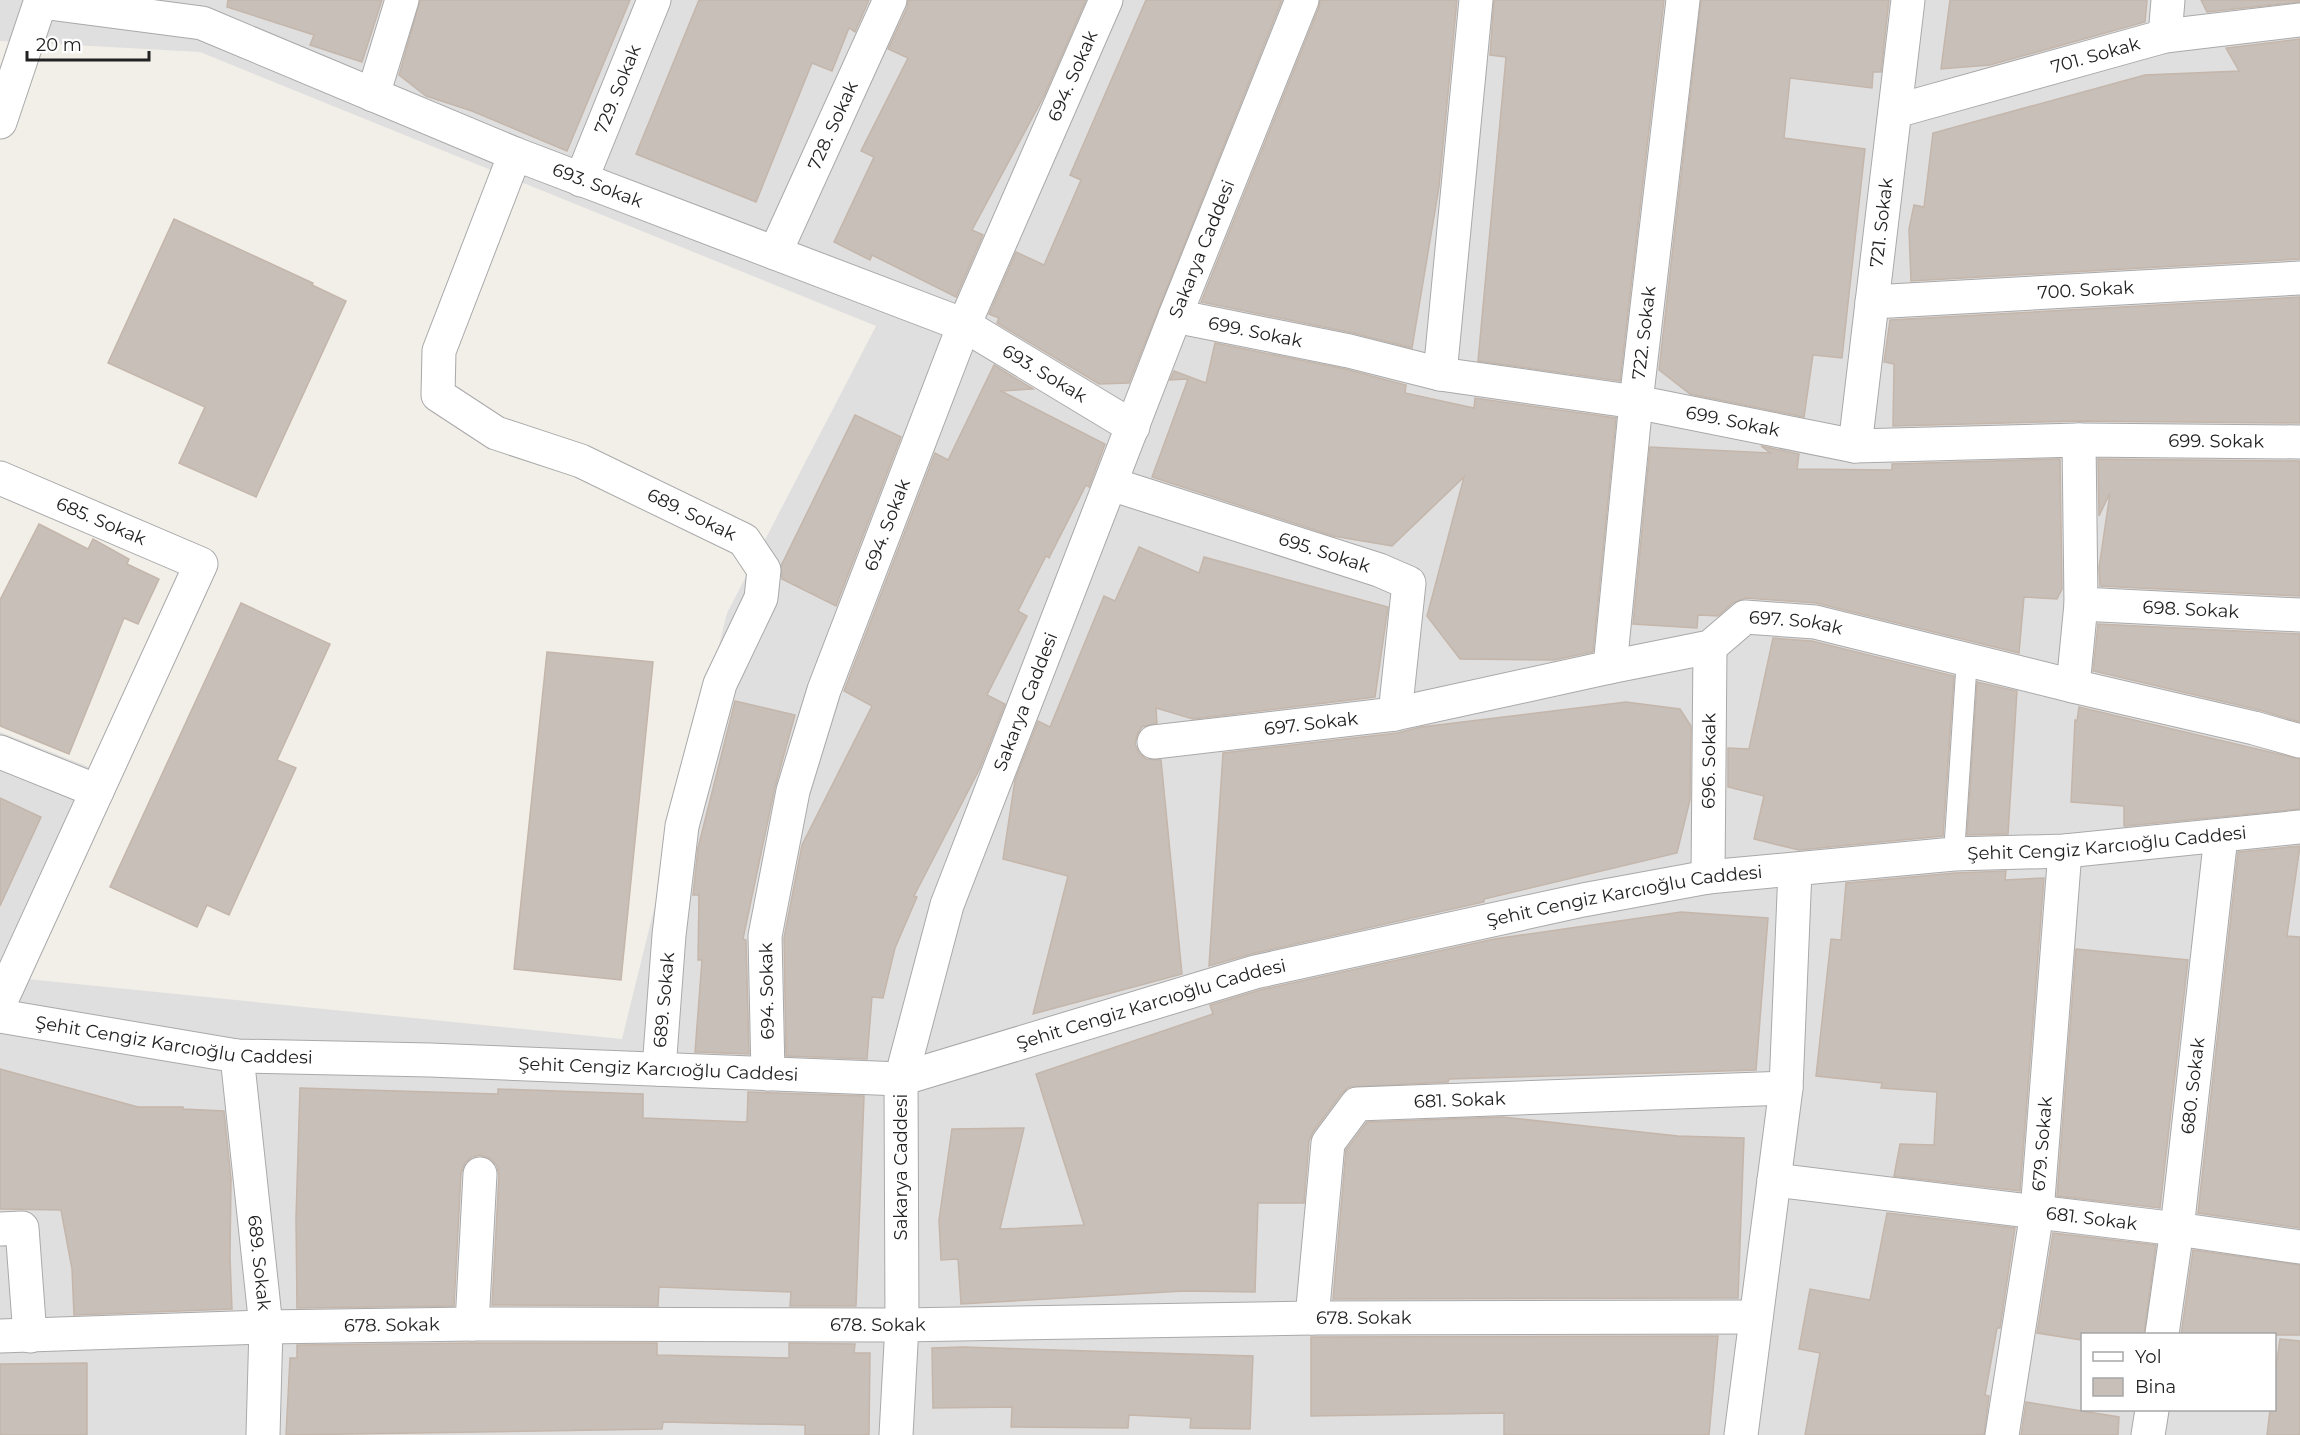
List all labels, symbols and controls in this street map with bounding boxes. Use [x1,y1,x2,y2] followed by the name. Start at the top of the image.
[27,24,148,62] scale bar
[1043,27,1102,125] street label: 694. Sokak
[2048,32,2143,78] street label: 701. Sokak
[36,34,82,56] text: 20 m
[590,41,646,137] street label: 729. Sokak
[803,77,863,174] street label: 728. Sokak
[549,158,646,213] street label: 693. Sokak
[1865,176,1898,269] street label: 721. Sokak
[1164,177,1240,321] street label: Sakarya Caddesi
[2037,276,2135,304] street label: 700. Sokak
[1628,284,1661,381] street label: 722. Sokak
[1206,312,1305,352] street label: 699. Sokak
[998,340,1091,408] street label: 693. Sokak
[1684,401,1782,442] street label: 699. Sokak
[2168,430,2264,453] street label: 699. Sokak
[860,476,915,574] street label: 694. Sokak
[644,484,740,546] street label: 689. Sokak
[53,492,150,550] street label: 685. Sokak
[1276,527,1373,578] street label: 695. Sokak
[2142,596,2240,623] street label: 698. Sokak
[1748,606,1845,640] street label: 697. Sokak
[989,629,1062,774] street label: Sakarya Caddesi
[1263,707,1359,740] street label: 697. Sokak
[1698,713,1720,809] street label: 696. Sokak
[1967,822,2248,865] street label: Şehit Cengiz Karcıoğlu Caddesi
[1485,861,1763,932] street label: Şehit Cengiz Karcıoğlu Caddesi
[755,942,779,1040] street label: 694. Sokak
[649,951,679,1049] street label: 689. Sokak
[1014,955,1288,1054] street label: Şehit Cengiz Karcıoğlu Caddesi
[34,1011,313,1069] street label: Şehit Cengiz Karcıoğlu Caddesi
[2177,1036,2209,1135] street label: 680. Sokak
[518,1053,799,1086] street label: Şehit Cengiz Karcıoğlu Caddesi
[1413,1087,1506,1113] street label: 681. Sokak
[890,1094,912,1240] street label: Sakarya Caddesi
[2028,1095,2057,1192] street label: 679. Sokak
[2045,1202,2139,1235] street label: 681. Sokak
[243,1214,275,1312] street label: 689. Sokak
[1316,1307,1412,1329] street label: 678. Sokak
[344,1313,440,1337] street label: 678. Sokak
[830,1314,926,1336] street label: 678. Sokak
[2081,1333,2276,1411] legend
[2135,1346,2161,1368] text: Yol
[2135,1376,2176,1398] text: Bina

